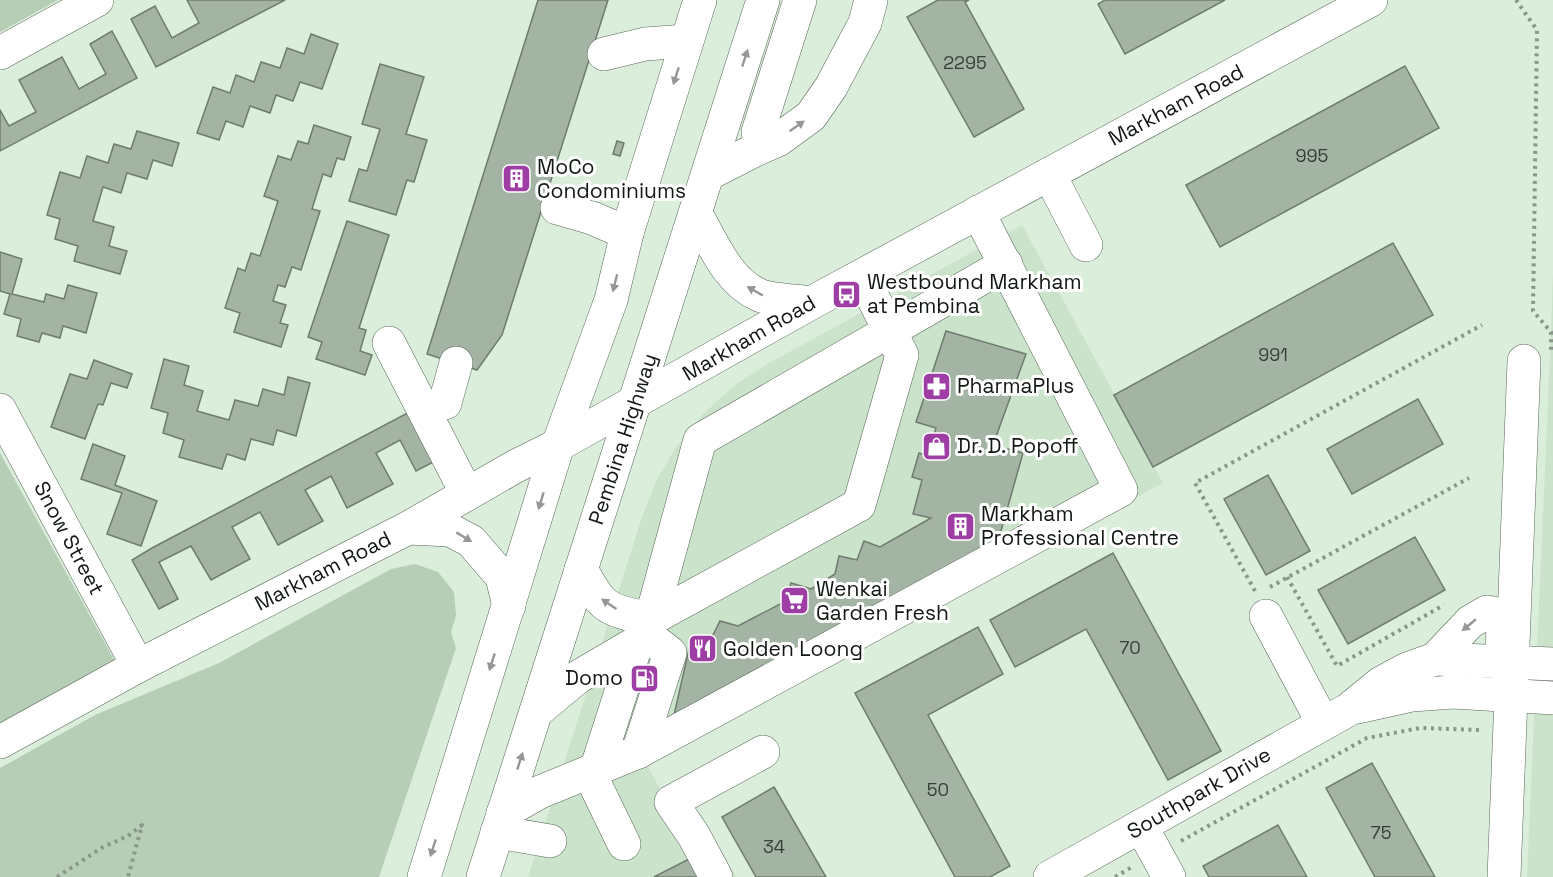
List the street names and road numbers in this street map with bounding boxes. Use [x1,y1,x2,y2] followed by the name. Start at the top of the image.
[1103,58,1248,152] street label: Markham Road
[677,289,820,387] street label: Markham Road
[582,350,663,528] street label: Pembina Highway
[28,476,111,599] street label: Snow Street
[250,525,395,616] street label: Markham Road
[1122,740,1276,845] street label: Southpark Drive

